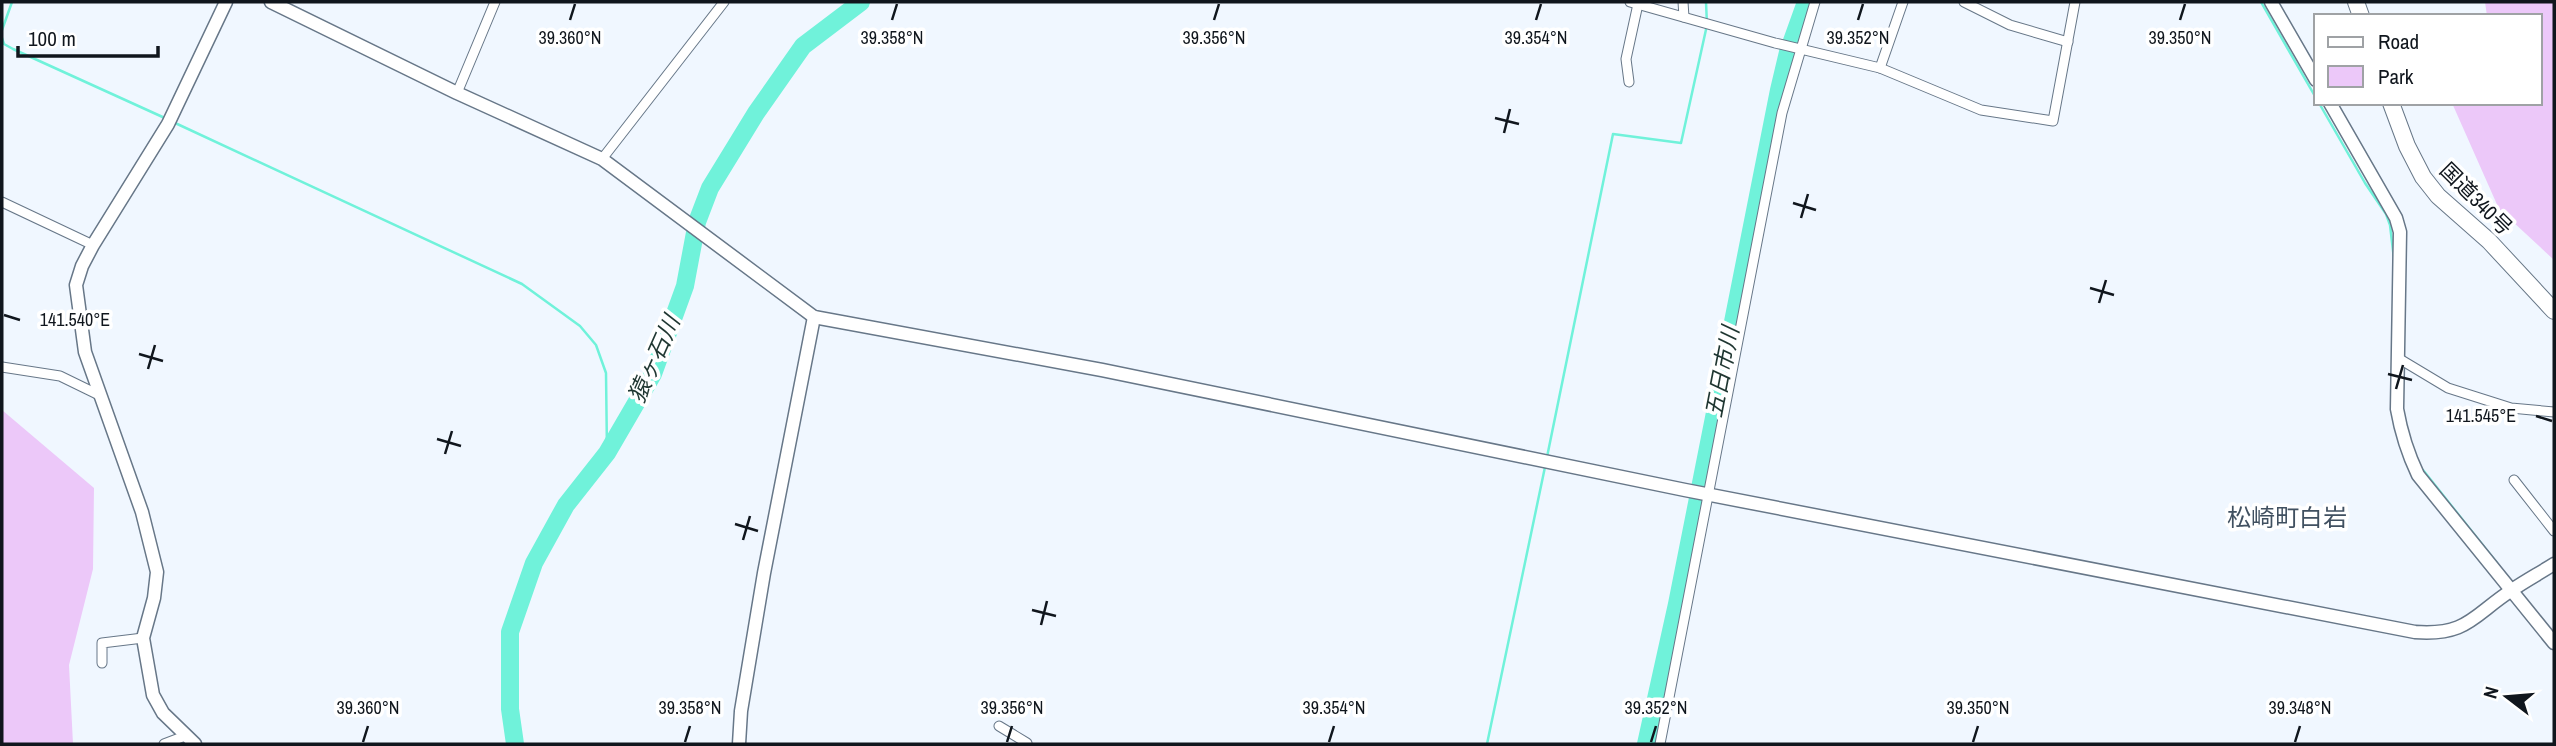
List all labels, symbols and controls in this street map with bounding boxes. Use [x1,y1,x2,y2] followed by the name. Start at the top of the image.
[18,14,158,58] scale bar
[2314,14,2542,105] legend
[28,24,76,53] text: 100 m
[539,25,602,50] text: 39.360°N
[861,25,924,50] text: 39.358°N
[1183,25,1246,50] text: 39.356°N
[1505,25,1568,50] text: 39.354°N
[1827,25,1890,50] text: 39.352°N
[2149,25,2212,50] text: 39.350°N
[2378,27,2419,56] text: Road
[2378,62,2414,91] text: Park
[2434,156,2519,241] street label: 国道340号
[40,307,110,332] text: 141.540°E
[621,308,688,407] water label: 猿ヶ石川
[1698,321,1746,420] water label: 五日市川
[2446,403,2516,428] text: 141.545°E
[2227,501,2347,533] district label: 松崎町白岩
[2472,662,2542,732] north arrow
[2477,683,2505,701] text: N
[337,695,400,720] text: 39.360°N
[659,695,722,720] text: 39.358°N
[981,695,1044,720] text: 39.356°N
[1303,695,1366,720] text: 39.354°N
[1625,695,1688,720] text: 39.352°N
[1947,695,2010,720] text: 39.350°N
[2269,695,2332,720] text: 39.348°N

